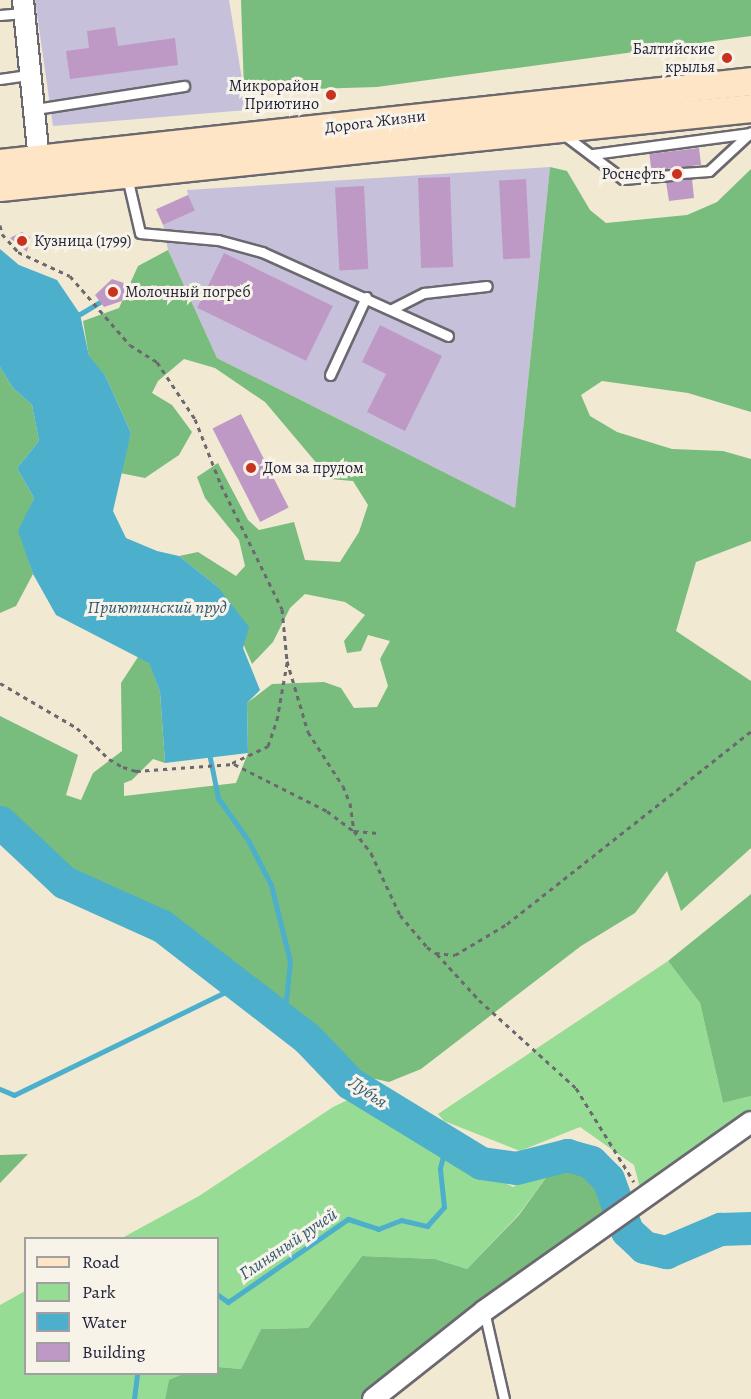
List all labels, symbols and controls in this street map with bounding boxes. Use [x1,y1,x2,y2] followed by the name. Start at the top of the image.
[632,39,715,77] place label: Балтийские крылья
[720,51,734,65] marker: Балтийские крылья
[229,76,319,114] place label: Микрорайон Приютино
[324,88,338,102] marker: Микрорайон Приютино
[323,106,427,138] street label: Дорога Жизни
[601,164,665,184] place label: Роснефть
[670,167,684,181] marker: Роснефть
[34,231,132,251] place label: Кузница (1799)
[15,234,29,248] marker: Кузница (1799)
[125,282,251,302] place label: Молочный погреб
[106,285,120,299] marker: Молочный погреб
[263,458,364,478] place label: Дом за прудом
[244,461,258,475] marker: Дом за прудом
[87,596,227,618] water label: Приютинский пруд
[345,1071,391,1113] water label: Лубья
[235,1203,341,1285] water label: Глиняный ручей
[24,1237,219,1375] legend
[82,1250,119,1274] text: Road
[82,1280,116,1304] text: Park
[82,1310,127,1334] text: Water
[82,1340,146,1364] text: Building

